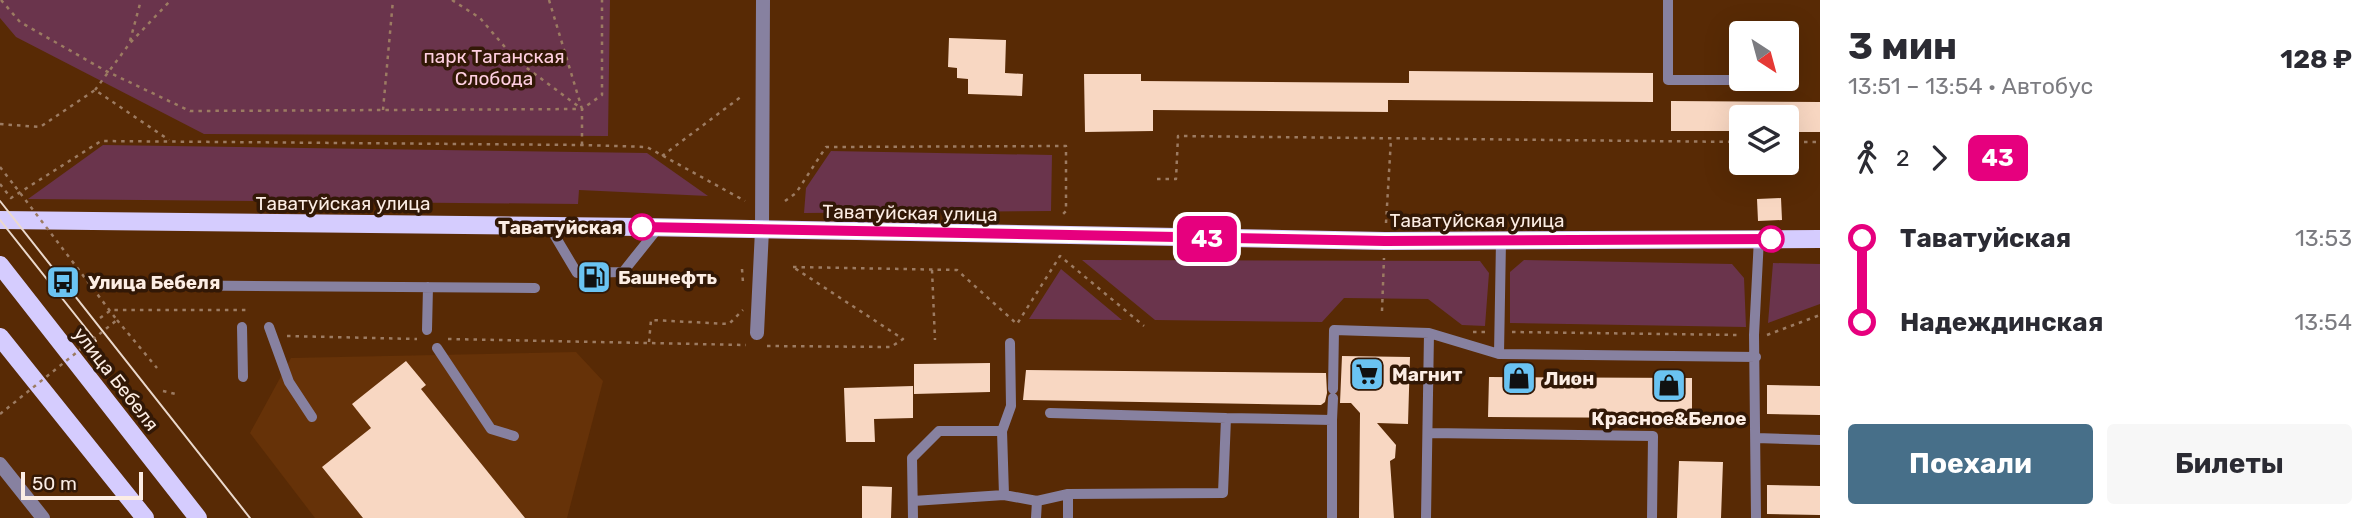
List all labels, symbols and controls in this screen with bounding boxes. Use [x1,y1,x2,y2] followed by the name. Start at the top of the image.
[1729,21,1799,91] north arrow
[1729,21,1799,175] map controls
[1848,23,1957,69] text: 3 мин
[2280,44,2352,75] text: 128 ₽
[423,45,565,90] park label: парк Таганская Слобода
[1848,72,2093,100] text: 13:51 – 13:54 · Автобус
[1729,105,1799,175] button: layers
[1848,139,1886,177] icon: walk
[1920,139,1958,177] icon: forward
[1896,144,1910,172] text: 2
[1982,144,2014,172] text: 43
[255,192,431,215] street label: Таватуйская улица
[822,200,998,226] street label: Таватуйская улица
[1389,209,1565,232] street label: Таватуйская улица
[629,214,655,240] marker: Таватуйская
[498,216,623,239] place label: Таватуйская
[1176,216,1238,262] line badge: 43
[1900,223,2071,254] text: Таватуйская
[2295,224,2352,252] text: 13:53
[1191,225,1223,253] text: 43
[1758,226,1784,252] unlabelled marker
[575,258,613,296] fuel station icon: Башнефть
[44,263,82,301] bus stop icon: Улица Бебеля
[618,266,718,289] place label: Башнефть
[88,271,220,294] place label: Улица Бебеля
[1900,307,2103,338] text: Надеждинская
[2295,308,2352,336] text: 13:54
[68,323,164,435] street label: улица Бебеля
[1348,355,1386,393] supermarket icon: Магнит
[1500,359,1538,397] shop icon: Лион
[1392,363,1463,386] place label: Магнит
[1650,366,1688,404] shop icon: Красное&Белое
[1544,367,1594,390] place label: Лион
[1591,407,1747,430] place label: Красное&Белое
[1848,424,2093,504] button: Поехали
[2107,424,2352,504] button: Билеты
[21,469,144,501] scale bar
[32,472,77,495] text: 50 m

